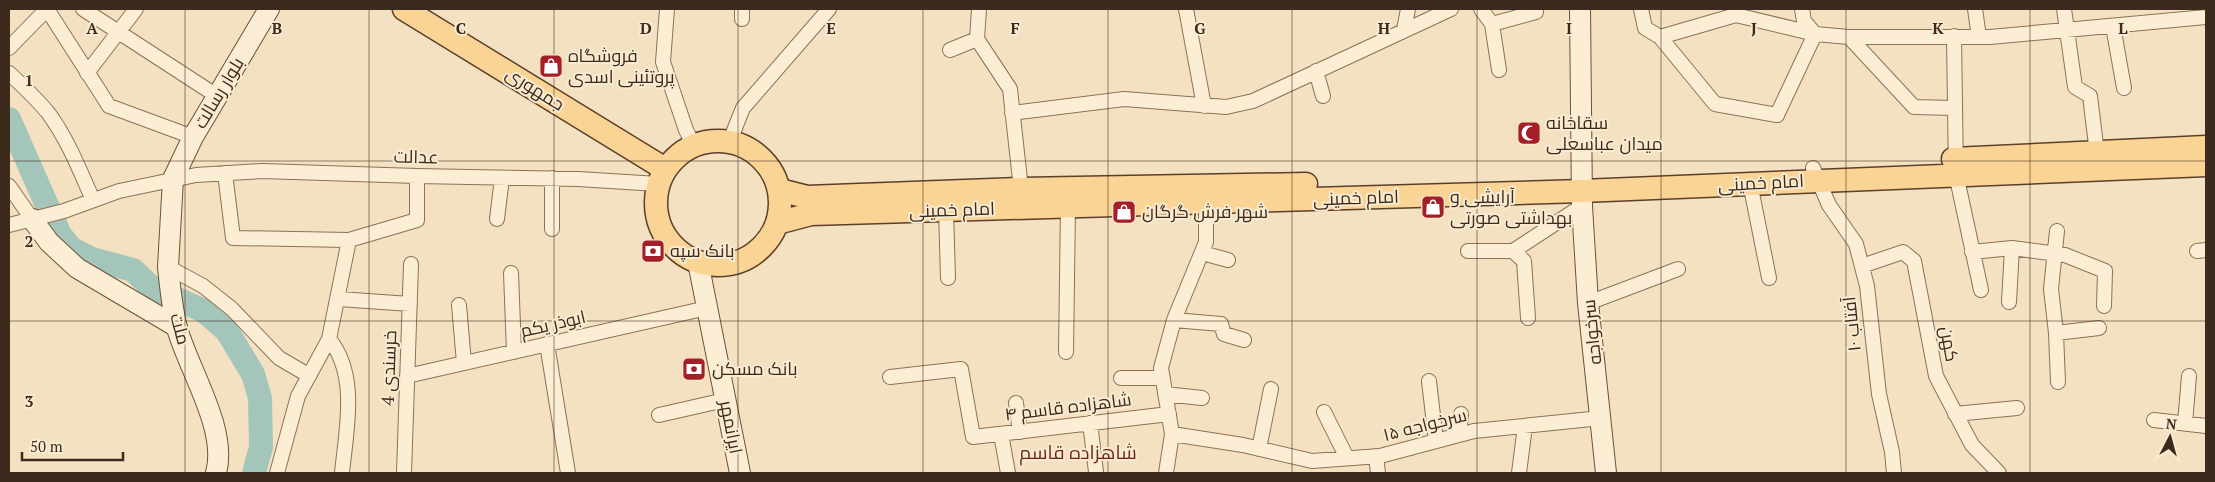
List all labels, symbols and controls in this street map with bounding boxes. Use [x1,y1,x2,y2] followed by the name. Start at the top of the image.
[86,17,98,39] text: A
[272,17,282,39] text: B
[456,17,466,39] text: C
[640,17,652,39] text: D
[826,17,836,39] text: E
[1010,17,1020,39] text: F
[1194,17,1206,39] text: G
[1378,17,1390,39] text: H
[1566,17,1572,39] text: I
[1751,17,1757,39] text: J
[1932,17,1944,39] text: K
[2118,17,2128,39] text: L
[568,43,675,89] place label: فروشگاه پروتئینی اسدی
[187,52,249,133] street label: بلوار رسالت
[538,53,564,79] shop icon: فروشگاه پروتئینی اسدی
[501,61,570,116] street label: جمهوری
[24,69,34,91] text: 1
[1546,110,1663,155] place label: سقاخانه میدان عباسعلی
[1516,120,1542,146] mosque icon: سقاخانه میدان عباسعلی
[393,144,439,168] street label: عدالت
[1717,168,1805,197] street label: امام خمینی
[1313,184,1399,211] street label: امام خمینی
[1450,184,1572,229] place label: آرایشی و بهداشتی صورتی
[1420,194,1446,220] shop icon: آرایشی و بهداشتی صورتی
[909,196,995,223] street label: امام خمینی
[1111,199,1137,225] shop icon: شهر فرش گرگان
[1142,199,1268,223] place label: شهر فرش گرگان
[24,230,34,252] text: 2
[640,238,666,264] bank icon: بانک سپه
[670,238,735,262] place label: بانک سپه
[1836,295,1866,353] street label: ۱۰ آفتاب
[1576,298,1606,366] street label: سرخواجه
[518,304,588,343] street label: ابوذر یکم
[165,310,197,347] street label: ملت
[1935,324,1965,363] street label: کهن
[375,330,401,406] street label: خرسندی 4
[681,356,707,382] bank icon: بانک مسکن
[712,356,797,380] place label: بانک مسکن
[1003,386,1133,427] street label: شاهزاده قاسم ۴
[24,390,34,412] text: 3
[715,397,749,456] street label: ایرانمهر
[1380,402,1469,446] street label: سرخواجه ۱۵
[2145,412,2195,462] north arrow
[2165,414,2178,434] text: N
[22,430,124,462] scale bar
[30,436,63,456] text: 50 m
[1019,439,1137,466] district label: شاهزاده قاسم

